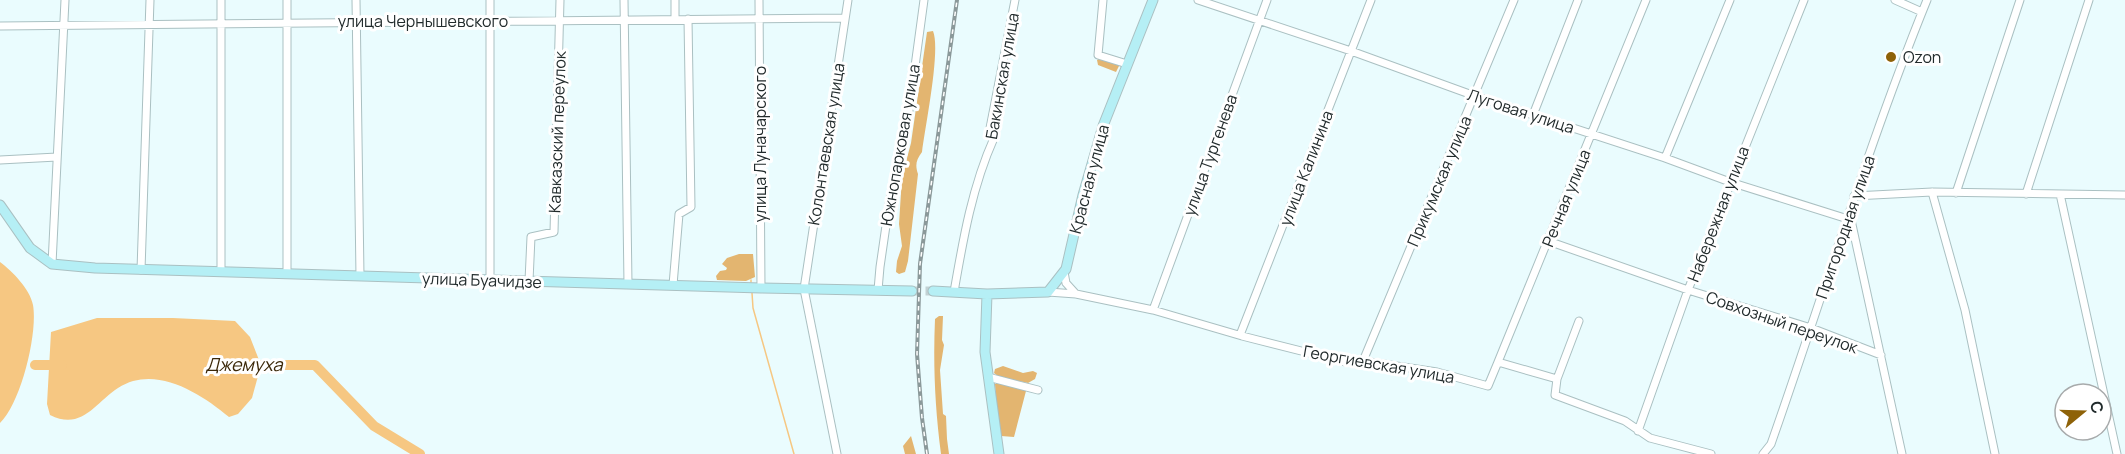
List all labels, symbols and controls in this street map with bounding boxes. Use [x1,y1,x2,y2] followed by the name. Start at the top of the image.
[338,10,508,32] street label: улица Чернышевского
[980,11,1024,141] street label: Бакинская улица
[1903,46,1941,68] place label: Ozon
[543,50,571,213] street label: Кавказский переулок
[1884,50,1898,64] marker: Ozon
[802,61,850,227] street label: Колонтаевская улица
[875,62,925,228] street label: Южнопарковая улица
[749,66,771,222] street label: улица Луначарского
[1465,83,1577,139] street label: Луговая улица
[1178,91,1242,219] street label: улица Тургенева
[1274,107,1338,229] street label: улица Калинина
[1402,112,1476,250] street label: Прикумская улица
[1064,122,1114,236] street label: Красная улица
[1682,143,1754,285] street label: Набережная улица
[1536,146,1596,250] street label: Речная улица
[1810,152,1880,302] street label: Пригородная улица
[422,267,542,293] street label: улица Буачидзе
[1703,286,1862,359] street label: Совхозный переулок
[1302,340,1456,388] street label: Георгиевская улица
[206,352,283,376] water label: Джемуха
[2053,382,2113,442] north arrow
[2085,398,2110,416] text: С

